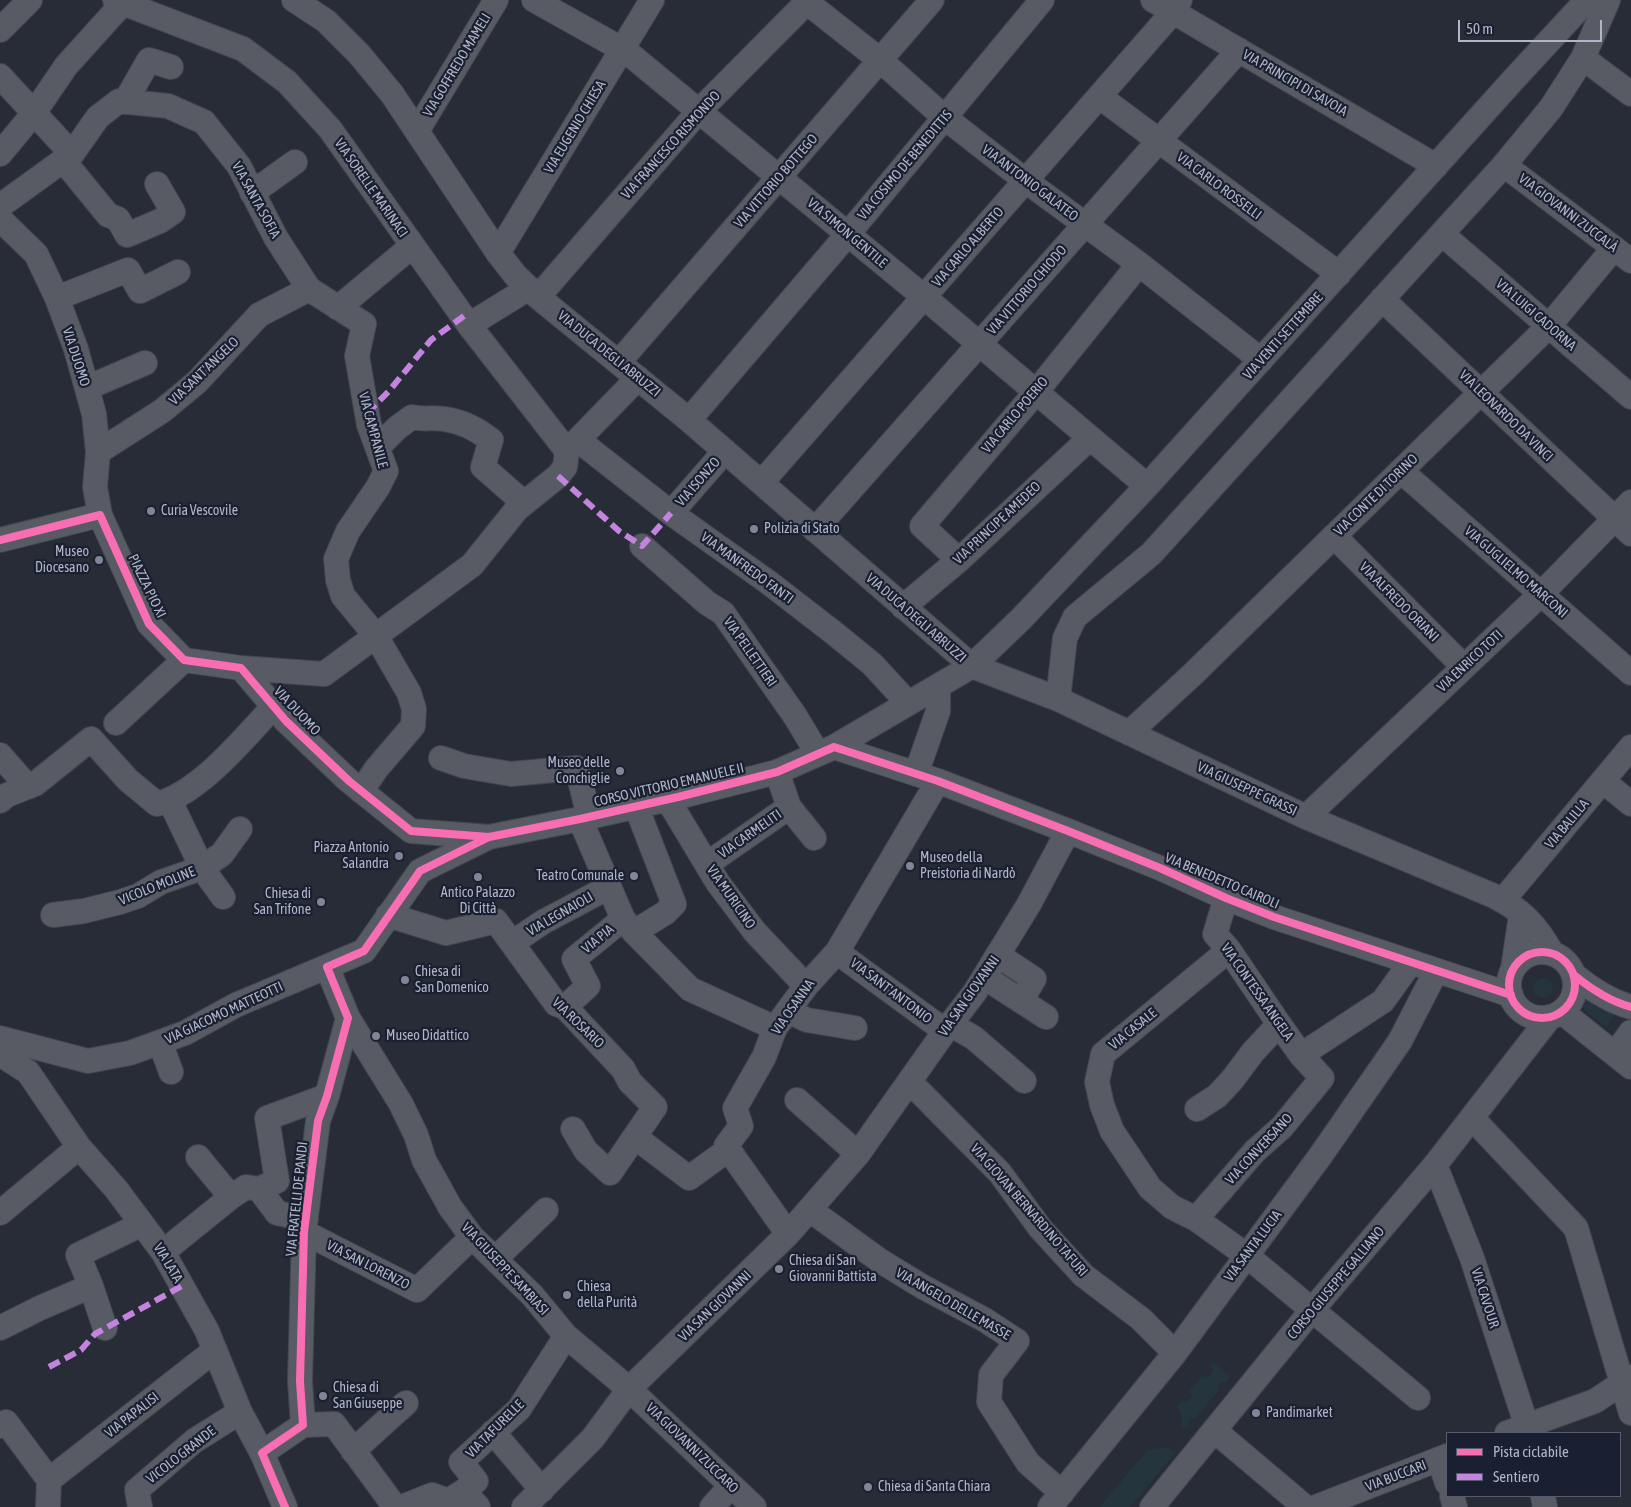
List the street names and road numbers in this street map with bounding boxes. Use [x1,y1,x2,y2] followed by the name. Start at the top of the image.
[420,10,494,120] street label: VIA GOFFREDO MAMELI
[1240,46,1350,120] street label: VIA PRINCIPI DI SAVOIA
[541,77,609,177] street label: VIA EUGENIO CHIESA
[618,88,724,202] street label: VIA FRANCESCO RISMONDO
[854,107,956,223] street label: VIA COSIMO DE BENEDITTIS
[731,131,821,231] street label: VIA VITTORIO BOTTEGO
[331,135,411,241] street label: VIA SORELLE MARINACI
[978,141,1082,225] street label: VIA ANTONIO GALATEO
[1173,149,1265,223] street label: VIA CARLO ROSSELLI
[228,159,284,241] street label: VIA SANTA SOFIA
[1515,170,1621,256] street label: VIA GIOVANNI ZUCCALÀ
[804,195,890,271] street label: VIA SIMON GENTILE
[929,204,1007,290] street label: VIA CARLO ALBERTO
[984,242,1070,338] street label: VIA VITTORIO CHIODO
[1493,276,1579,354] street label: VIA LUIGI CADORNA
[1240,289,1326,383] street label: VIA VENTI SETTEMBRE
[554,307,664,401] street label: VIA DUCA DEGLI ABRUZZI
[59,325,93,389] street label: VIA DUOMO
[166,333,242,409] street label: VIA SANT'ANGELO
[1456,367,1556,465] street label: VIA LEONARDO DA VINCI
[978,373,1052,457] street label: VIA CARLO POERIO
[355,390,391,470] street label: VIA CAMPANILE
[1331,451,1421,539] street label: VIA CONTE DI TORINO
[672,454,724,510] street label: VIA ISONZO
[950,478,1044,568] street label: VIA PRINCIPE AMEDEO
[1461,523,1571,621] street label: VIA GUGLIELMO MARCONI
[697,529,797,607] street label: VIA MANFREDO FANTI
[124,551,170,621] street label: PIAZZA PIO XI
[1356,559,1442,645] street label: VIA ALFREDO ORIANI
[862,570,970,666] street label: VIA DUCA DEGLI ABRUZZI
[720,614,780,690] street label: VIA PELLETTIERI
[1434,626,1506,696] street label: VIA ENRICO TOTI
[270,683,324,739] street label: VIA DUOMO
[1194,758,1300,820] street label: VIA GIUSEPPE GRASSI
[592,760,746,810] street label: CORSO VITTORIO EMANUELE II
[1541,796,1593,852] street label: VIA BALILLA
[715,806,785,862] street label: VIA CARMELITI
[1162,849,1282,913] street label: VIA BENEDETTO CAIROLI
[703,862,759,932] street label: VIA MURICINO
[116,863,198,909] street label: VICOLO MOLINE
[524,888,596,940] street label: VIA LEGNAIOLI
[579,921,617,957] street label: VIA PIA
[1217,940,1297,1044] street label: VIA CONTESSA ANGELA
[935,952,1003,1040] street label: VIA SAN GIOVANNI
[847,955,935,1027] street label: VIA SANT'ANTONIO
[768,976,818,1038] street label: VIA OSANNA
[162,978,286,1048] street label: VIA GIACOMO MATTEOTTI
[549,994,607,1052] street label: VIA ROSARIO
[1106,1005,1160,1053] street label: VIA CASALE
[1222,1110,1296,1188] street label: VIA CONVERSANO
[967,1140,1091,1280] street label: VIA GIOVAN BERNARDINO TAFURI
[283,1141,311,1257] street label: VIA FRATELLI DE PANDI
[1221,1207,1285,1285] street label: VIA SANTA LUCIA
[458,1219,552,1319] street label: VIA GIUSEPPE SAMBIASI
[1284,1223,1388,1343] street label: CORSO GIUSEPPE GALLIANO
[324,1237,412,1293] street label: VIA SAN LORENZO
[150,1240,186,1286] street label: VIA LATA
[893,1264,1013,1344] street label: VIA ANGELO DELLE MASSE
[1467,1266,1503,1330] street label: VIA CAVOUR
[675,1267,755,1345] street label: VIA SAN GIOVANNI
[102,1389,162,1441] street label: VIA PAPALISI
[462,1396,528,1462] street label: VIA TAFURELLE
[642,1399,742,1497] street label: VIA GIOVANNI ZUCCARO
[143,1423,219,1487] street label: VICOLO GRANDE
[1363,1457,1429,1495] street label: VIA BUCCARI

